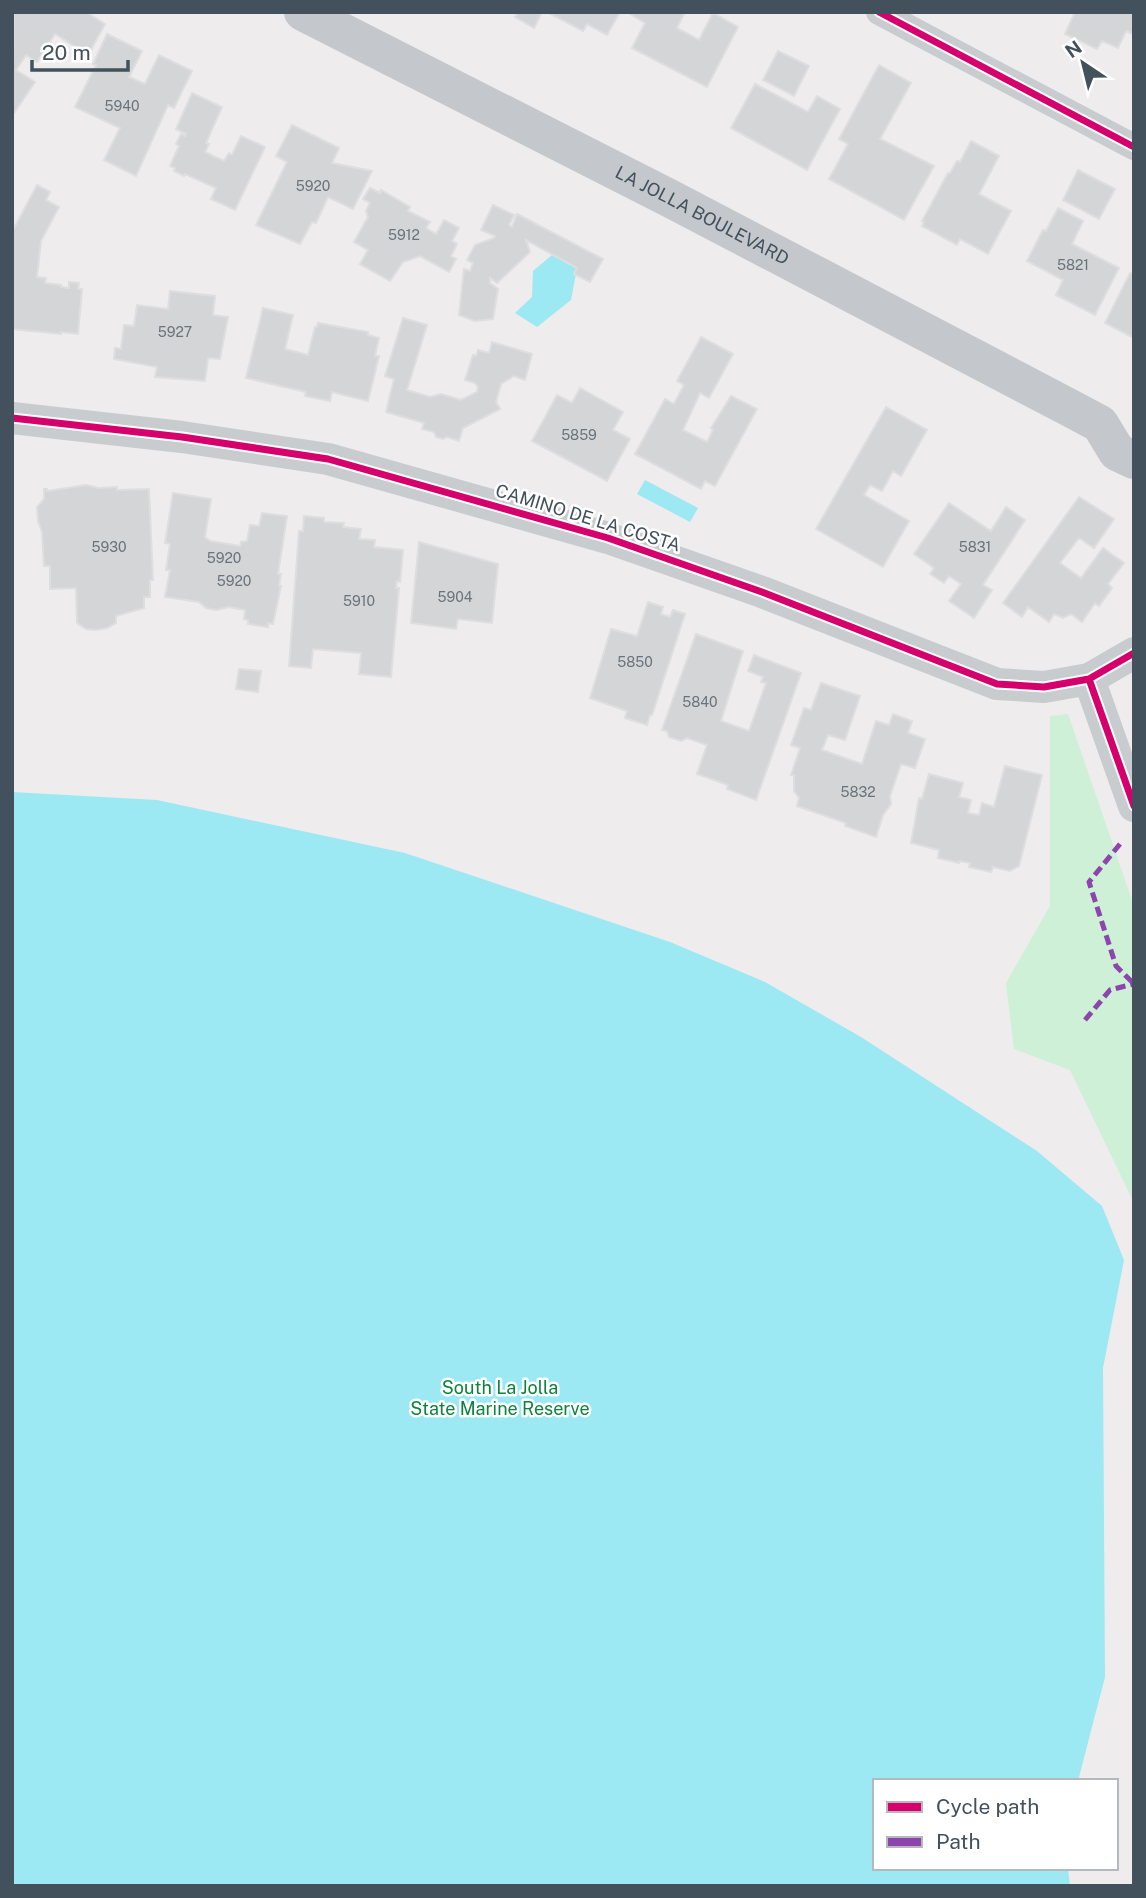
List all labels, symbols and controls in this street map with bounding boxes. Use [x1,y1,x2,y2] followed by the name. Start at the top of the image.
[32,28,128,72] scale bar
[1048,28,1118,98] north arrow
[1061,36,1086,62] text: N
[42,40,91,65] text: 20 m
[104,98,140,114] house number: 5940
[612,161,793,269] street label: LA JOLLA BOULEVARD
[296,178,330,194] house number: 5920
[388,227,420,243] house number: 5912
[1057,257,1089,273] house number: 5821
[158,324,192,340] house number: 5927
[561,427,597,443] house number: 5859
[493,479,683,556] street label: CAMINO DE LA COSTA
[92,539,126,555] house number: 5930
[959,539,991,555] house number: 5831
[207,550,241,566] house number: 5920
[217,573,251,589] house number: 5920
[438,589,473,605] house number: 5904
[343,593,375,609] house number: 5910
[617,654,653,670] house number: 5850
[682,694,718,710] house number: 5840
[840,784,876,800] house number: 5832
[410,1377,590,1419] park label: South La Jolla State Marine Reserve
[873,1779,1118,1870] legend
[936,1794,1039,1819] text: Cycle path
[936,1829,981,1854] text: Path

